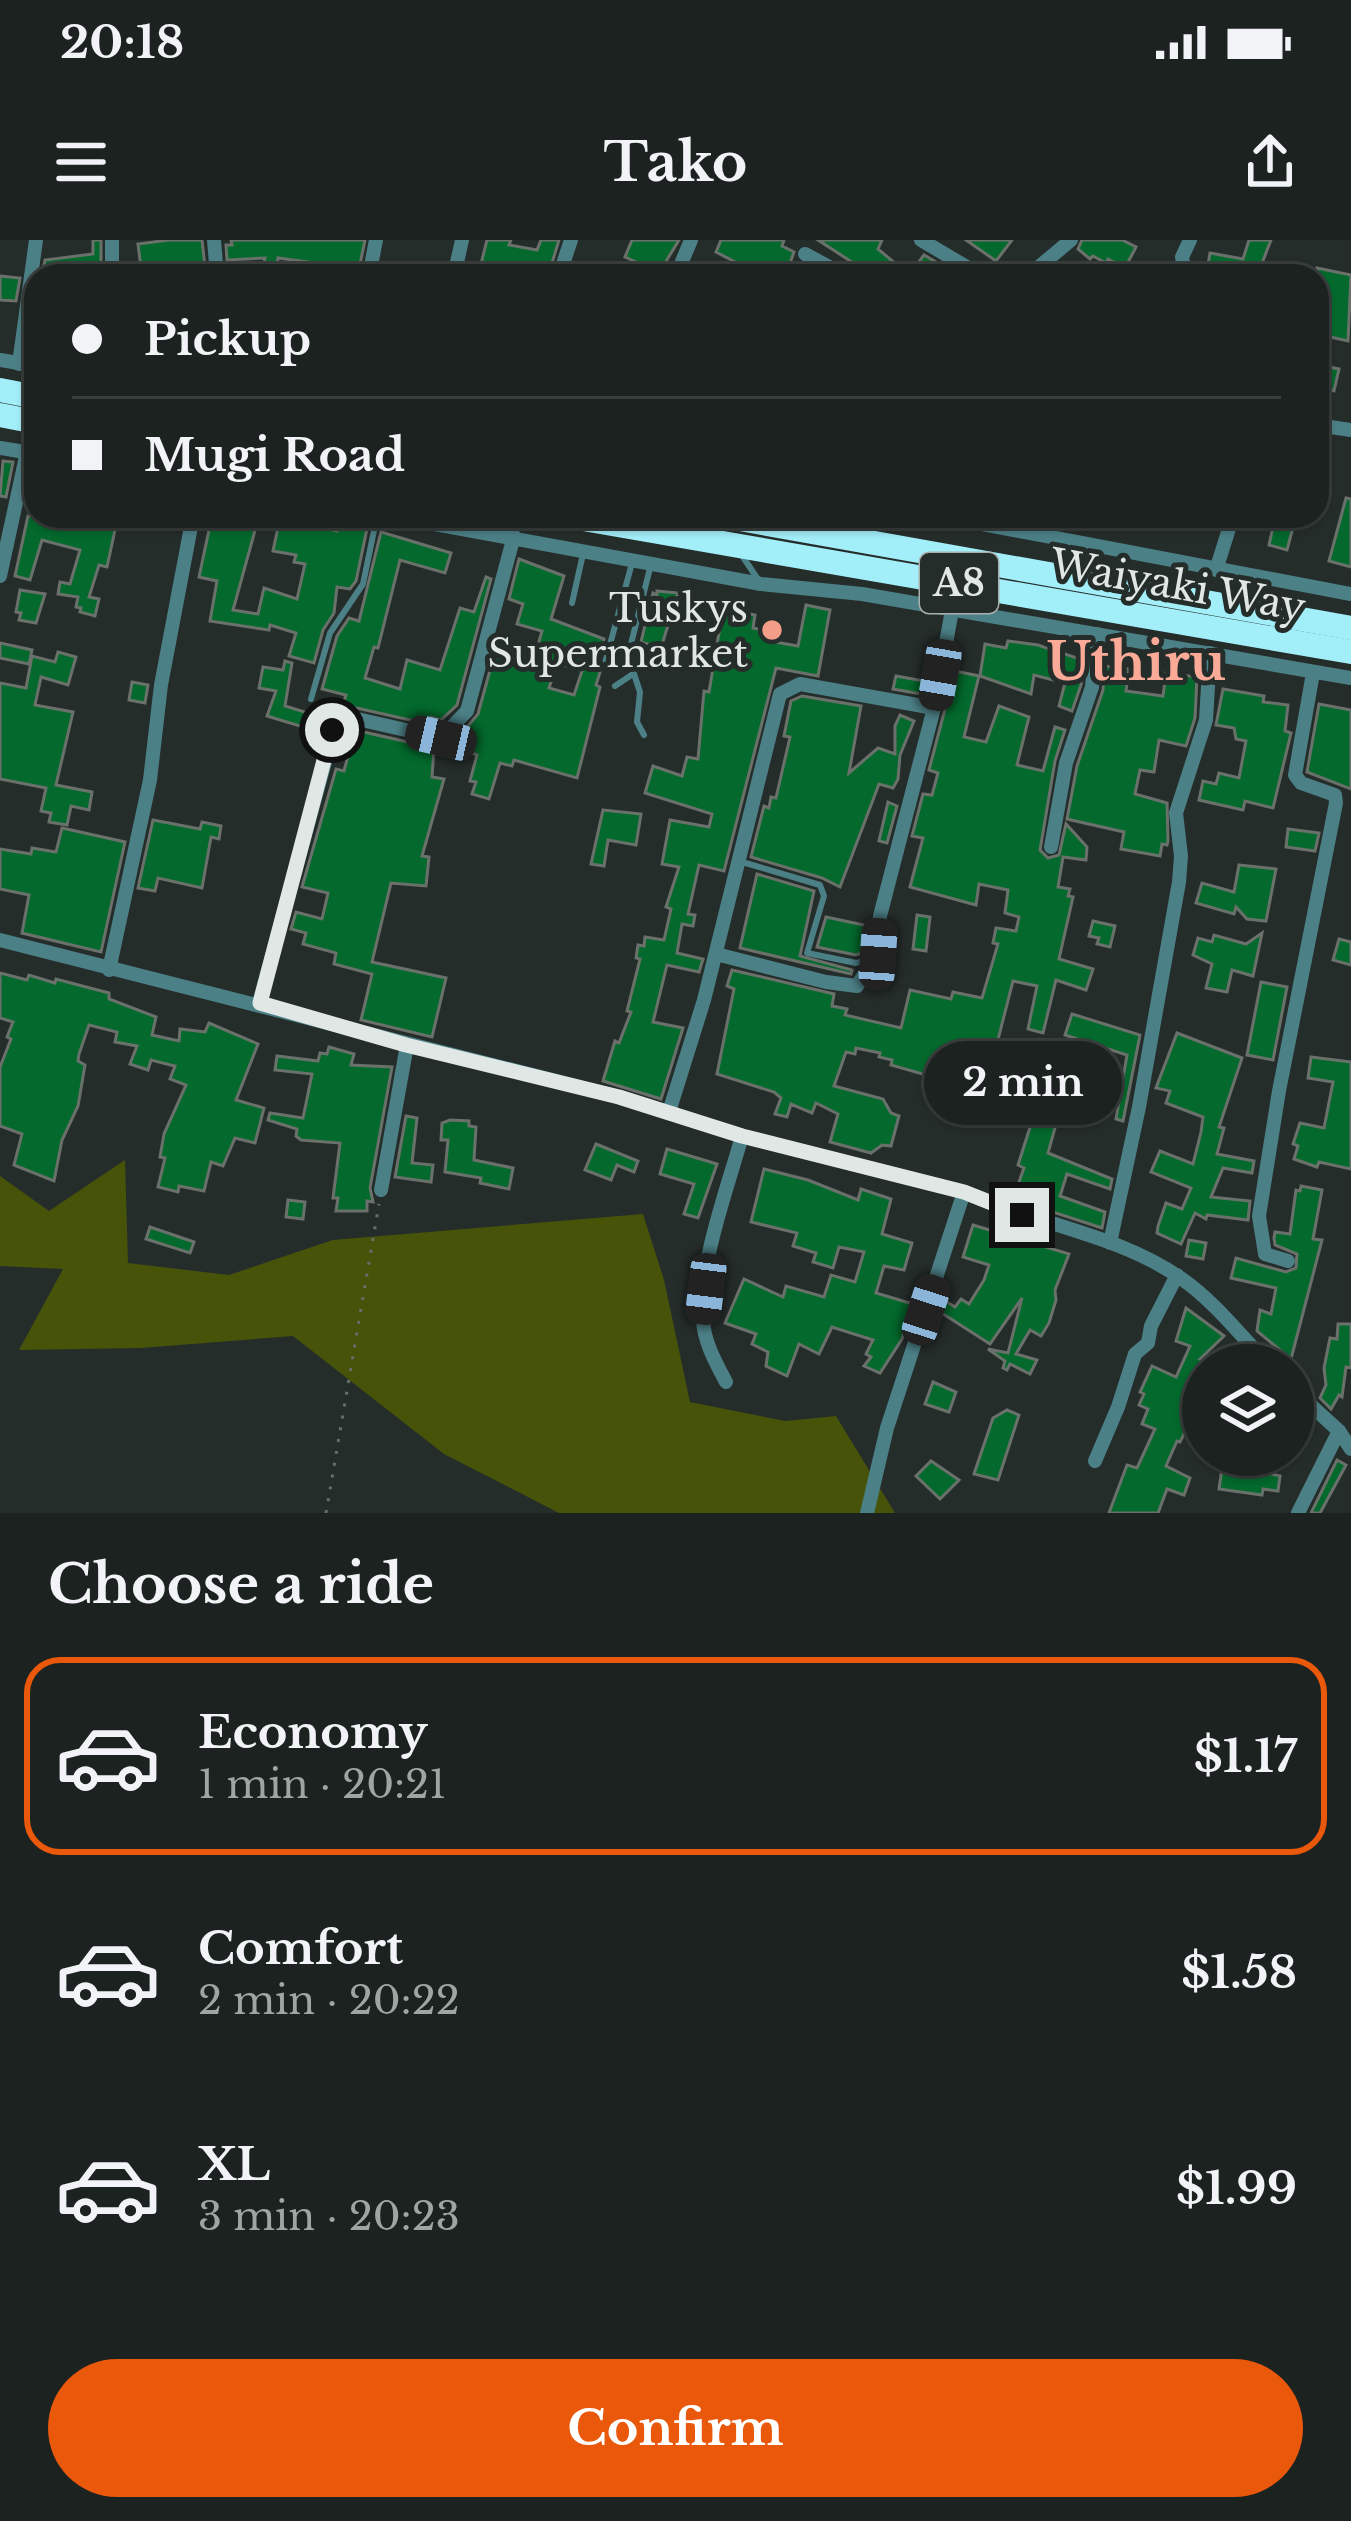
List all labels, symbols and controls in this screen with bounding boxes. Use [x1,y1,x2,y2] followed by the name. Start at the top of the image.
[60,14,184,70] text: 20:18
[48,129,114,195] icon: menu
[603,129,748,196] text: Tako
[1237,129,1303,195] icon: share
[144,311,311,367] text: Pickup
[144,427,405,483] text: Mugi Road
[1045,539,1309,632] street label: Waiyaki Way
[920,553,998,613] road number: A8
[488,584,748,678] place label: Tuskys Supermarket
[759,617,785,643] marker: Tuskys Supermarket
[1046,631,1226,694] district label: Uthiru
[916,636,964,714] car
[305,703,359,757] route start
[402,712,480,764] car
[858,917,898,991] car
[923,1041,1121,1125] callout: 2 min
[962,1058,1084,1107] text: 2 min
[995,1188,1049,1242] route end
[684,1251,728,1327] car
[898,1270,954,1350] car
[1182,1344,1314,1476] map controls
[1182,1344,1314,1476] button: layers
[48,1551,434,1618] text: Choose a ride
[54,1702,162,1810] icon: car
[198,1704,428,1760] text: Economy
[1194,1728,1297,1784] text: $1.17
[198,1760,447,1809] text: 1 min · 20:21
[54,1918,162,2026] icon: car
[198,1920,403,1976] text: Comfort
[1181,1944,1297,2000] text: $1.58
[198,1976,460,2025] text: 2 min · 20:22
[54,2134,162,2242] icon: car
[198,2136,270,2192] text: XL
[1176,2160,1297,2216] text: $1.99
[198,2192,460,2241] text: 3 min · 20:23
[48,2359,1303,2497] button: Confirm

